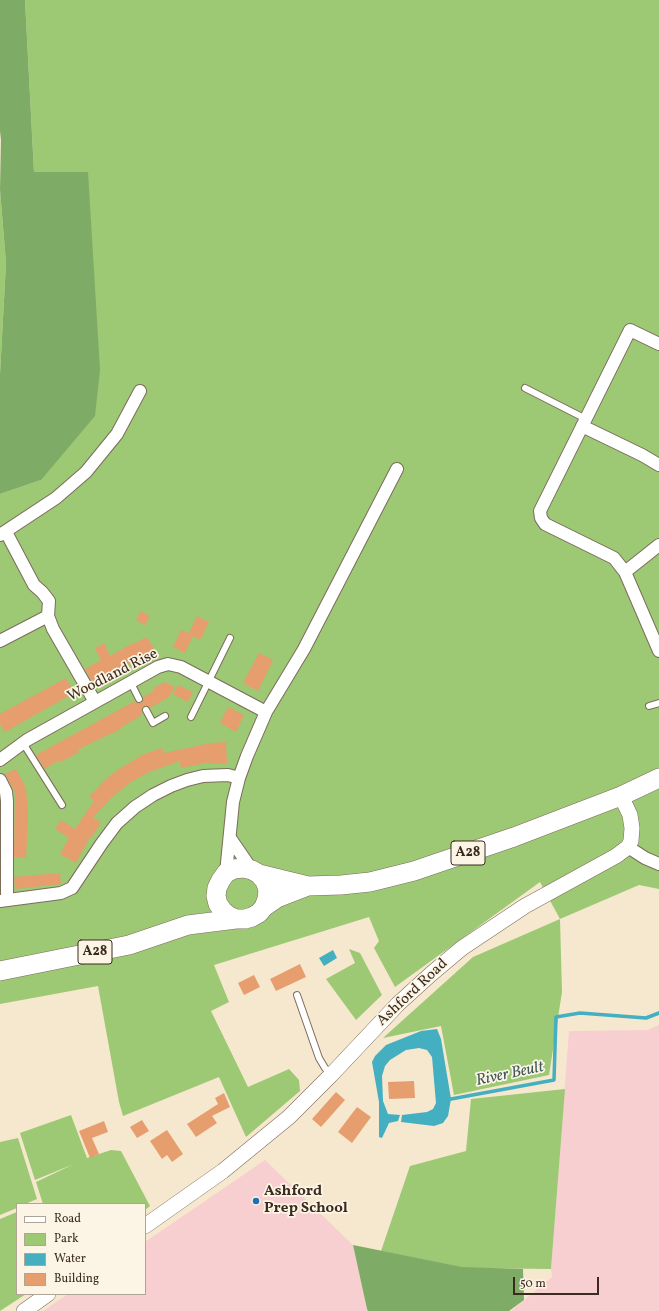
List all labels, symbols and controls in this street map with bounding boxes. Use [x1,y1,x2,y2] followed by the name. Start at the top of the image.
[65,646,161,706] street label: Woodland Rise
[451,841,485,865] road number: A28
[78,940,112,964] road number: A28
[374,956,452,1030] street label: Ashford Road
[474,1058,546,1092] water label: River Beult
[264,1183,348,1218] place label: Ashford Prep School
[251,1196,261,1206] marker: Ashford Prep School
[16,1203,146,1295] legend
[54,1211,81,1227] text: Road
[54,1231,79,1247] text: Park
[54,1251,86,1267] text: Water
[515,1269,601,1295] scale bar
[54,1271,99,1287] text: Building
[520,1276,546,1292] text: 50 m

